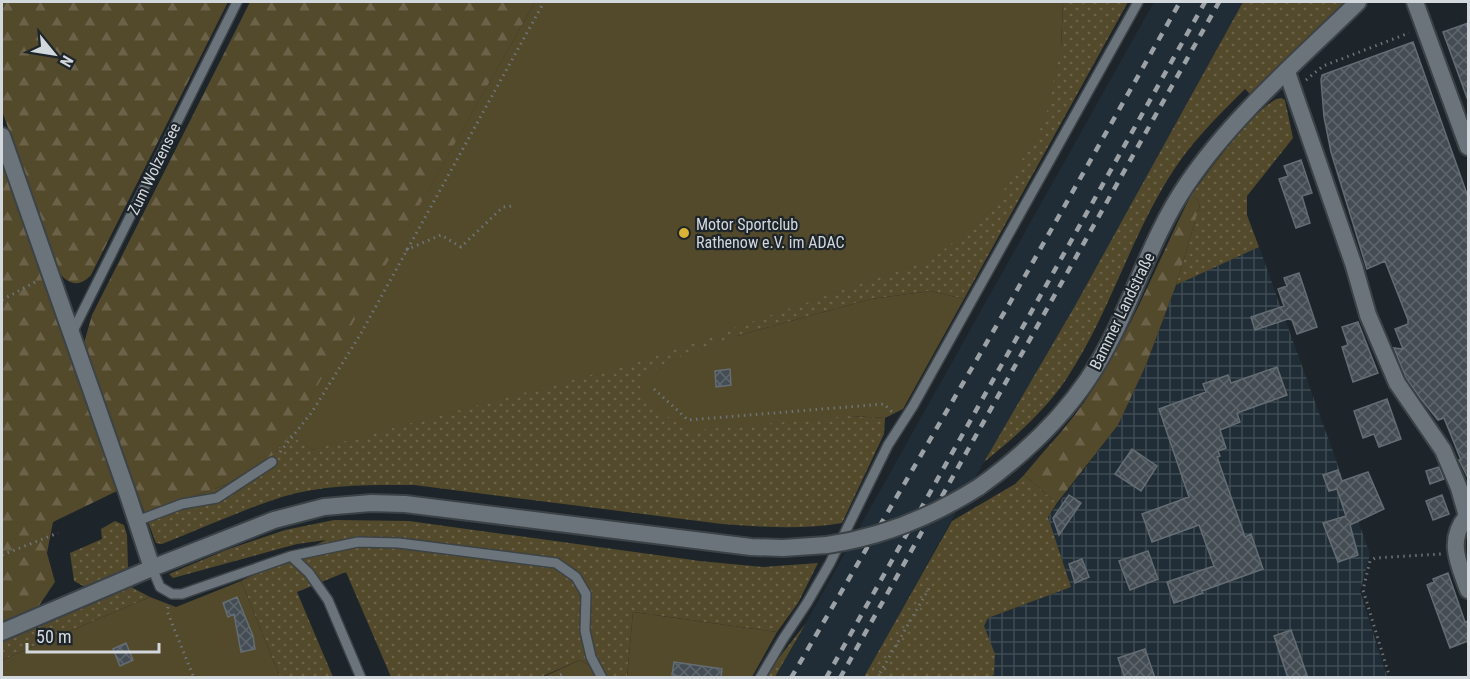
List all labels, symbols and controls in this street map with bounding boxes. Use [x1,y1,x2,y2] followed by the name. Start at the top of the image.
[24,24,84,84] north arrow
[56,52,77,70] text: N
[124,120,184,218] street label: Zum Wolzensee
[696,215,845,252] place label: Motor Sportclub Rathenow e.V. im ADAC
[677,226,691,240] marker: Motor Sportclub Rathenow e.V. im ADAC
[1085,249,1159,373] street label: Bammer Landstraße
[27,616,159,654] scale bar
[36,626,71,647] text: 50 m

